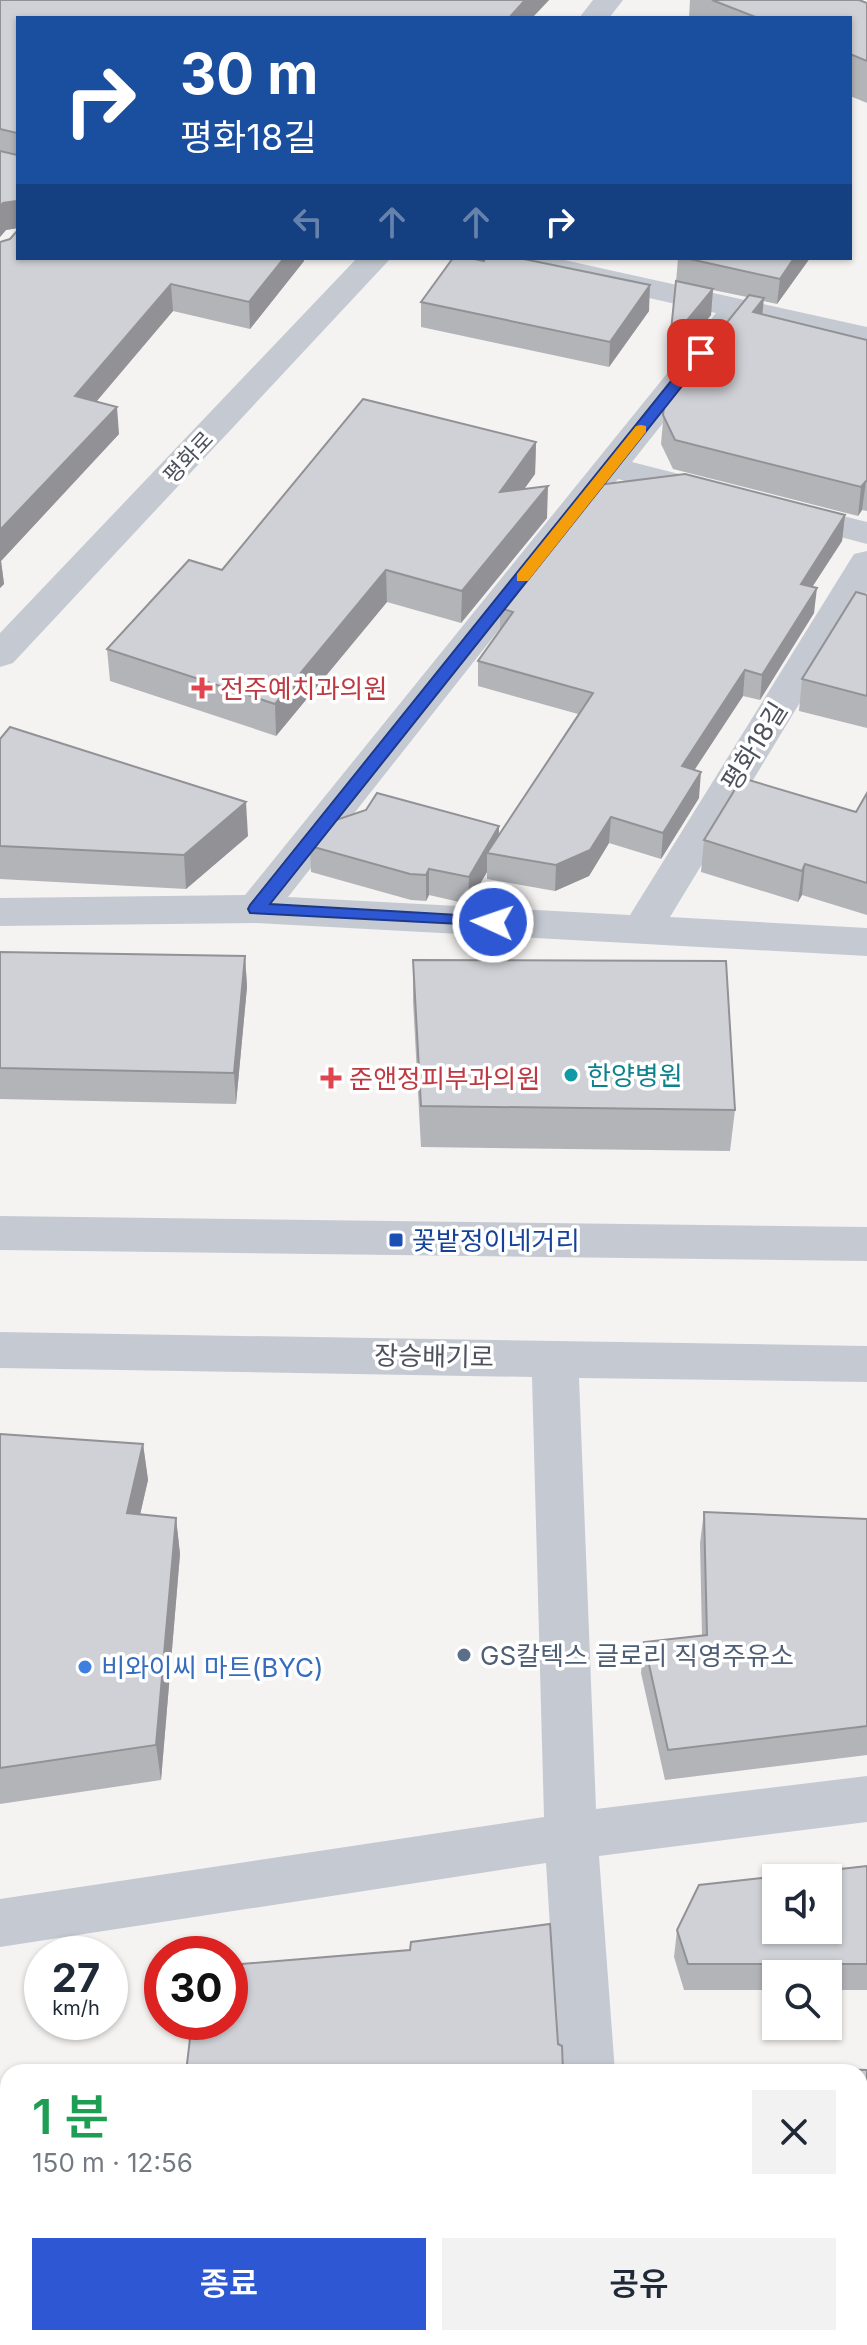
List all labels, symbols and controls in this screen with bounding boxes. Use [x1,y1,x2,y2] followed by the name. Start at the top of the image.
[180,40,318,108] text: 30 m
[48,48,152,152] icon: right
[180,115,316,159] text: 평화18길
[286,200,330,244] icon: left
[370,200,414,244] icon: ahead
[454,200,498,244] icon: ahead
[538,200,582,244] icon: right
[667,319,735,387] pin
[679,331,723,375] icon: arrive
[158,426,218,488] street label: 평화로
[220,673,387,704] place label: 전주예치과의원
[191,677,213,699] marker: 전주예치과의원
[715,696,793,796] street label: 평화18길
[451,880,535,964] position arrow
[587,1060,683,1091] place label: 한양병원
[349,1063,540,1094] place label: 준앤정피부과의원
[562,1066,580,1084] marker: 한양병원
[320,1067,342,1089] marker: 준앤정피부과의원
[412,1225,579,1256] place label: 꽃밭정이네거리
[387,1231,405,1249] marker: 꽃밭정이네거리
[374,1339,494,1373] street label: 장승배기로
[480,1640,794,1671] place label: GS칼텍스 글로리 직영주유소
[455,1646,473,1664] marker: GS칼텍스 글로리 직영주유소
[101,1652,324,1683] place label: 비와이씨 마트(BYC)
[76,1658,94,1676] marker: 비와이씨 마트(BYC)
[762,1864,842,2040] map controls
[762,1864,842,1944] button: sound
[144,1936,248,2040] speed limit sign: 30
[52,1953,100,2002] text: 27
[762,1960,842,2040] button: search
[52,1996,100,2020] text: km/h
[32,2087,109,2146] text: 1 분
[752,2090,836,2174] button: close
[32,2147,193,2178] text: 150 m · 12:56
[32,2238,426,2330] button: 종료
[442,2238,836,2330] button: 공유

